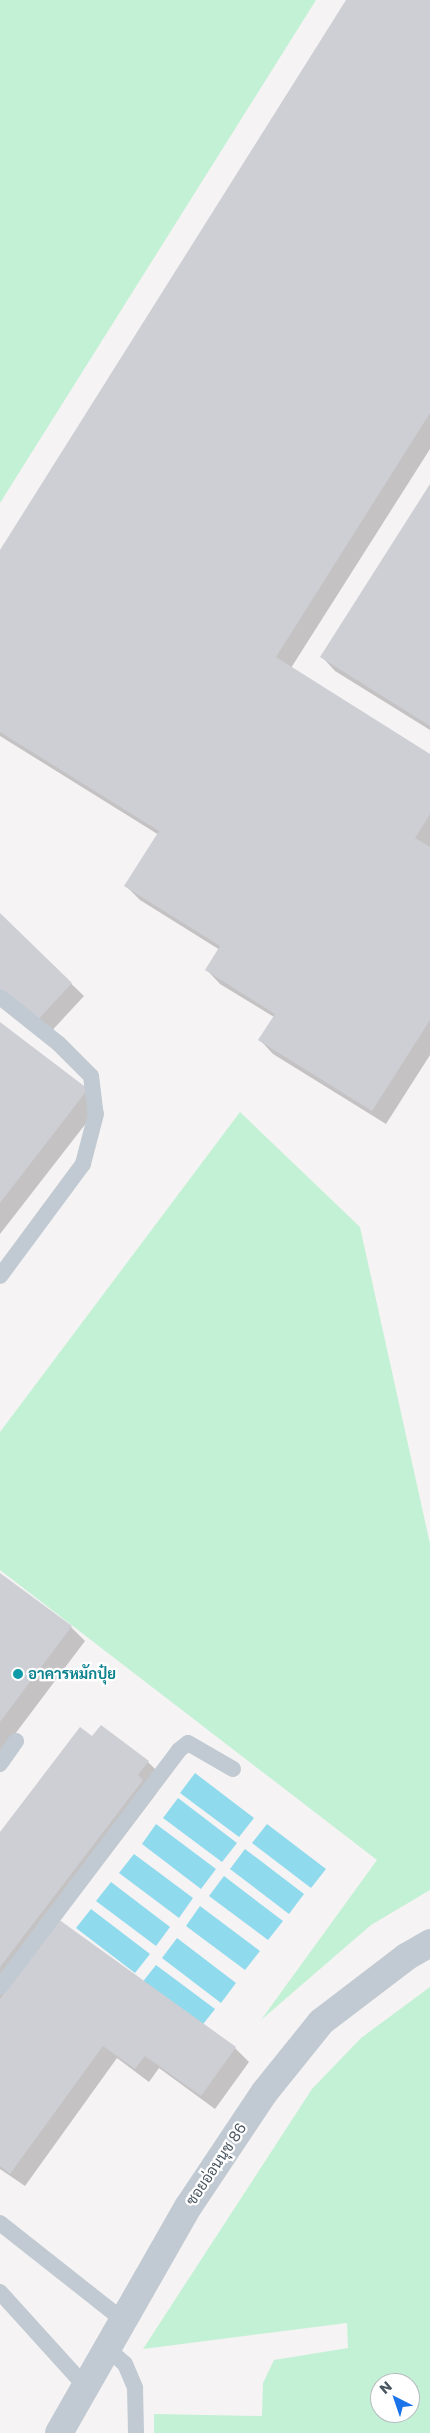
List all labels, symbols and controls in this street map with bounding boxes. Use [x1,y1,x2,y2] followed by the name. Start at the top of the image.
[28,1665,116,1683] place label: อาคารหมักปุ๋ย
[12,1668,24,1680] marker: อาคารหมักปุ๋ย
[182,2119,250,2209] street label: ซอยอ่อนนุช 86
[370,2373,420,2423] north arrow
[375,2376,396,2398] text: N

